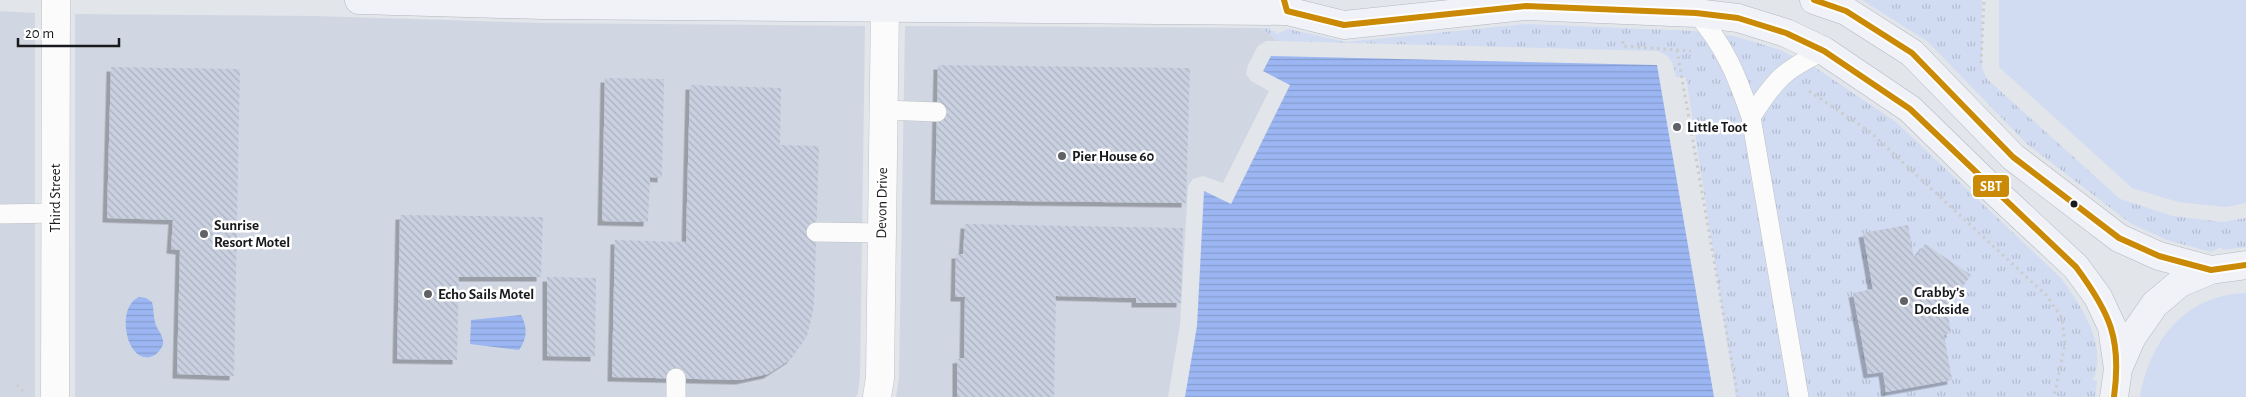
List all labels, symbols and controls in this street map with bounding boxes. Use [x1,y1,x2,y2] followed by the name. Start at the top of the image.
[18,15,119,47] scale bar
[25,26,54,41] text: 20 m
[1687,120,1747,135] place label: Little Toot
[1671,121,1683,133] marker: Little Toot
[1072,149,1155,164] place label: Pier House 60
[1056,150,1068,162] marker: Pier House 60
[48,163,63,233] street label: Third Street
[874,167,890,239] street label: Devon Drive
[1972,174,2010,198] line badge: SBT
[1980,180,2002,194] text: SBT
[2069,199,2079,209] unlabelled marker
[214,218,290,250] place label: Sunrise Resort Motel
[198,228,210,240] marker: Sunrise Resort Motel
[1914,285,1969,317] place label: Crabby’s Dockside
[438,287,534,302] place label: Echo Sails Motel
[422,288,434,300] marker: Echo Sails Motel
[1898,295,1910,307] marker: Crabby’s Dockside

